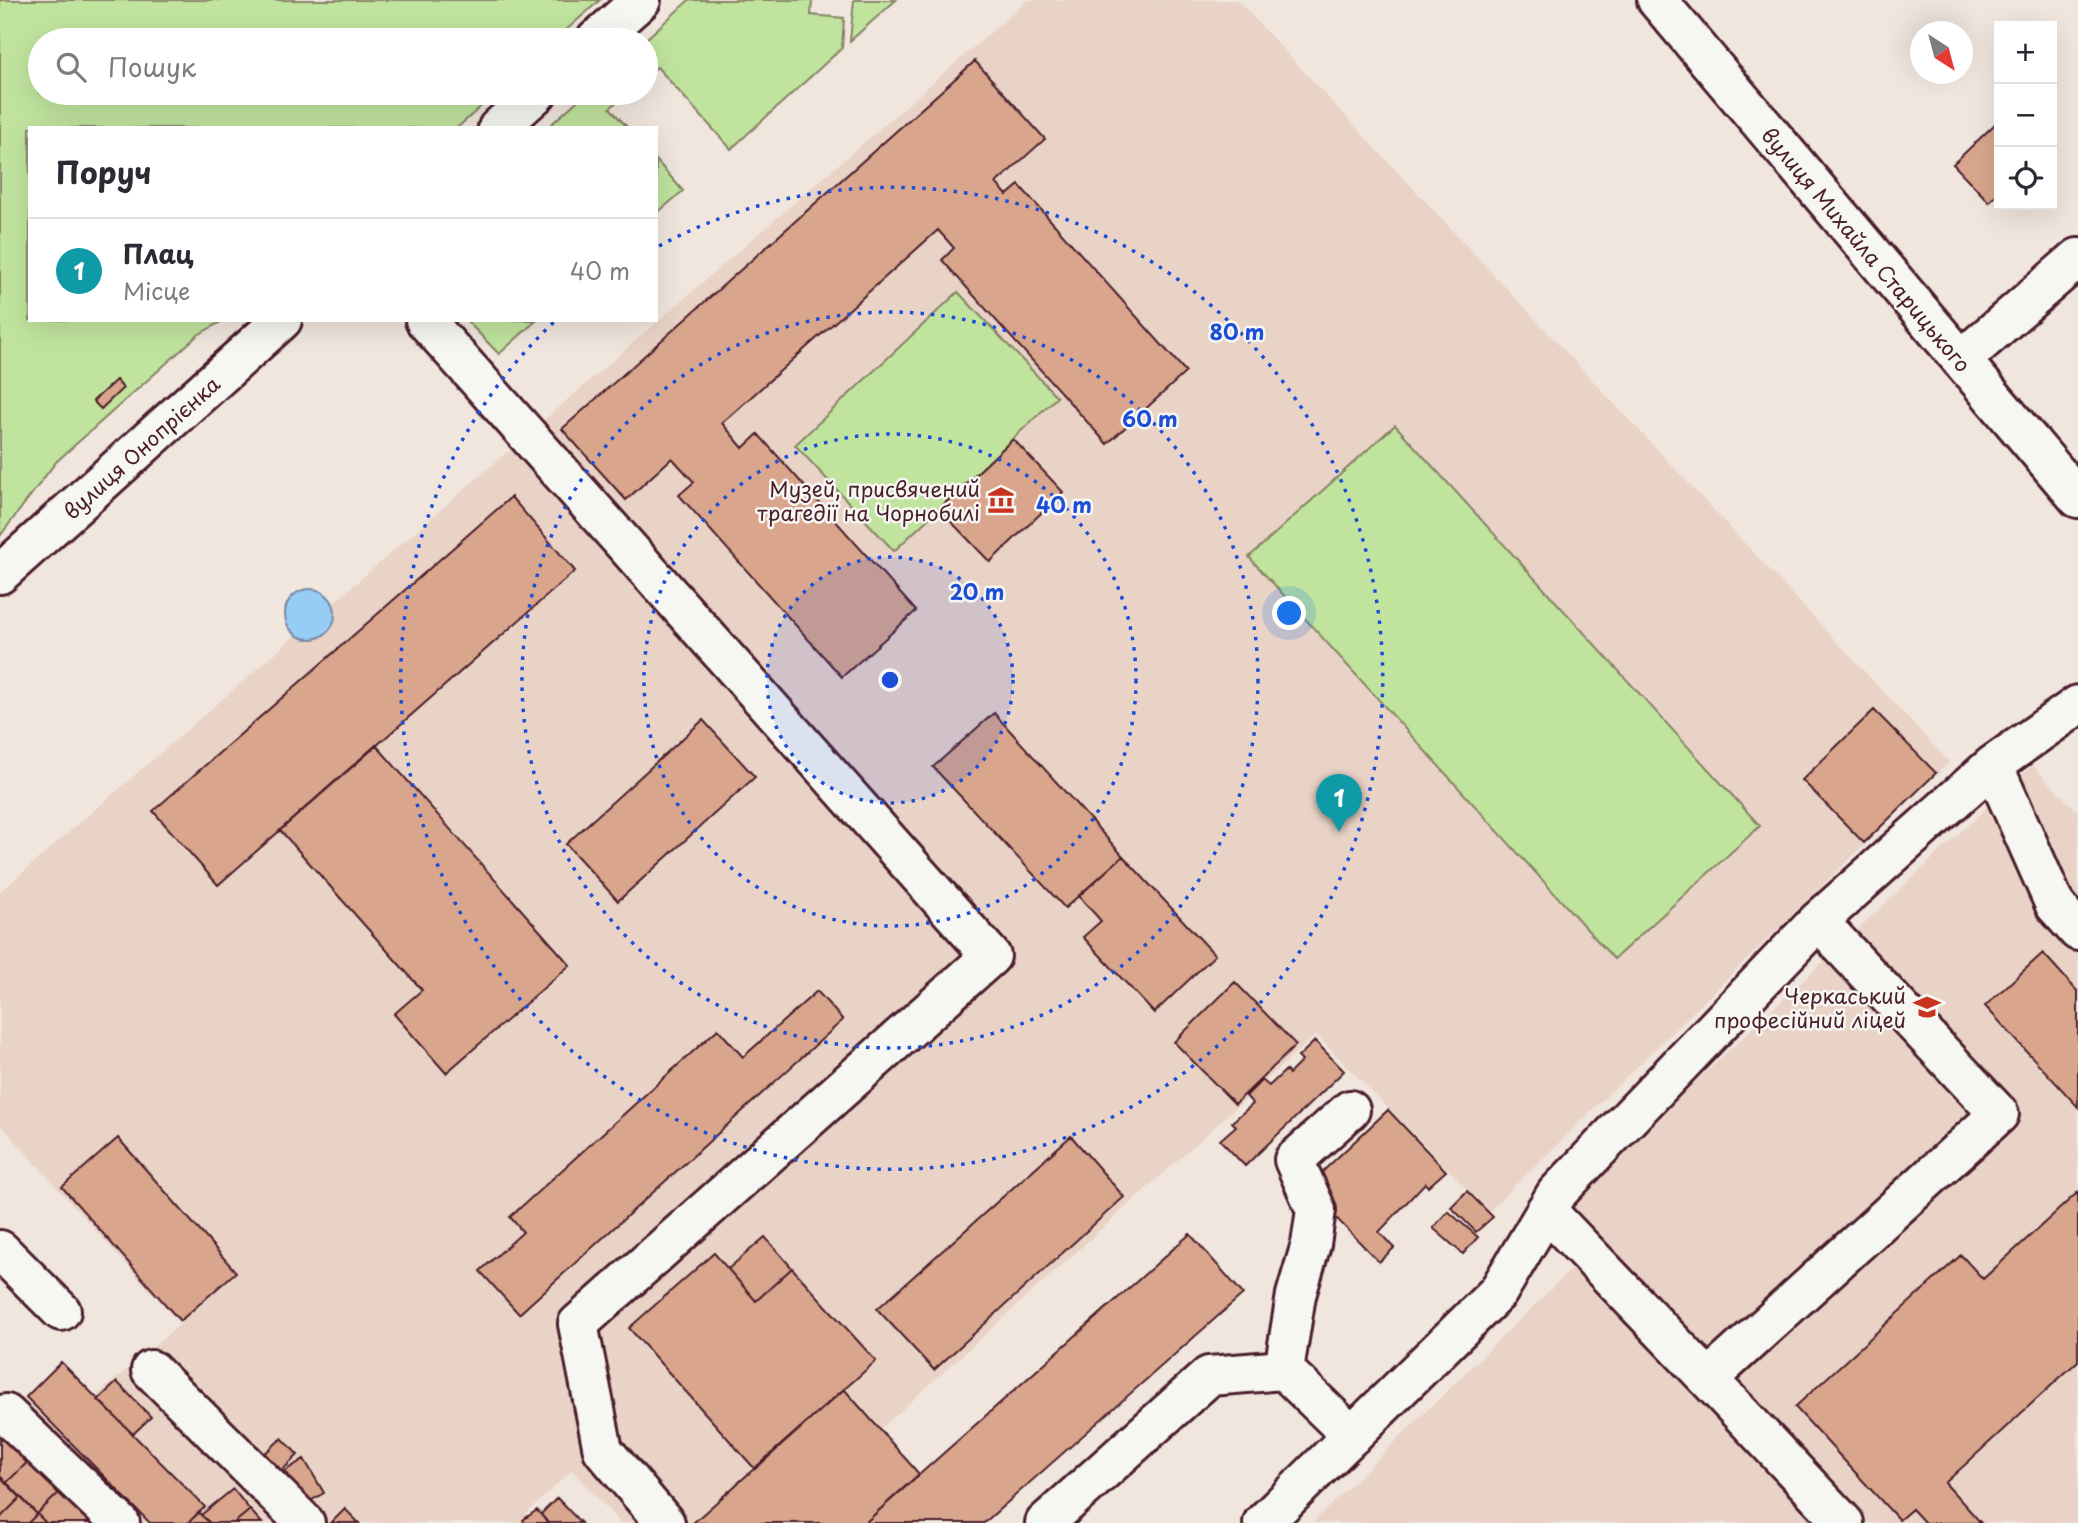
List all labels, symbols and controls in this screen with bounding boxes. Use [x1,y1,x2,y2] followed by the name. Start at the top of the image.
[1910,21,1973,84] north arrow
[1994,21,2057,210] map controls
[1994,21,2057,84] button: +
[28,28,658,105] search box
[108,47,196,86] text: Пошук
[52,48,90,86] icon: search
[1994,84,2057,147] button: −
[1755,119,1979,379] street label: вулиця Михайла Старицького
[1994,147,2057,210] button: locate
[56,149,151,194] text: Поруч
[123,234,193,273] text: Плац
[74,253,85,288] text: 1
[570,253,630,288] text: 40 m
[123,273,190,308] text: Місце
[1210,315,1264,347] text: 80 m
[56,368,226,526] street label: вулиця Онопрієнка
[1122,402,1178,434] text: 60 m
[757,472,980,528] place label: Музей, присвячений трагедії на Чорнобилі
[986,485,1016,515] museum icon: Музей, присвячений трагедії на Чорнобилі
[1036,488,1092,520] text: 40 m
[950,575,1004,607] text: 20 m
[1272,596,1306,630] your location
[878,668,902,692] centre of rings
[1316,774,1362,832] pin: 1
[1714,979,1906,1035] place label: Черкаський професійний ліцей
[1912,992,1942,1022] school or university icon: Черкаський професійний ліцей

